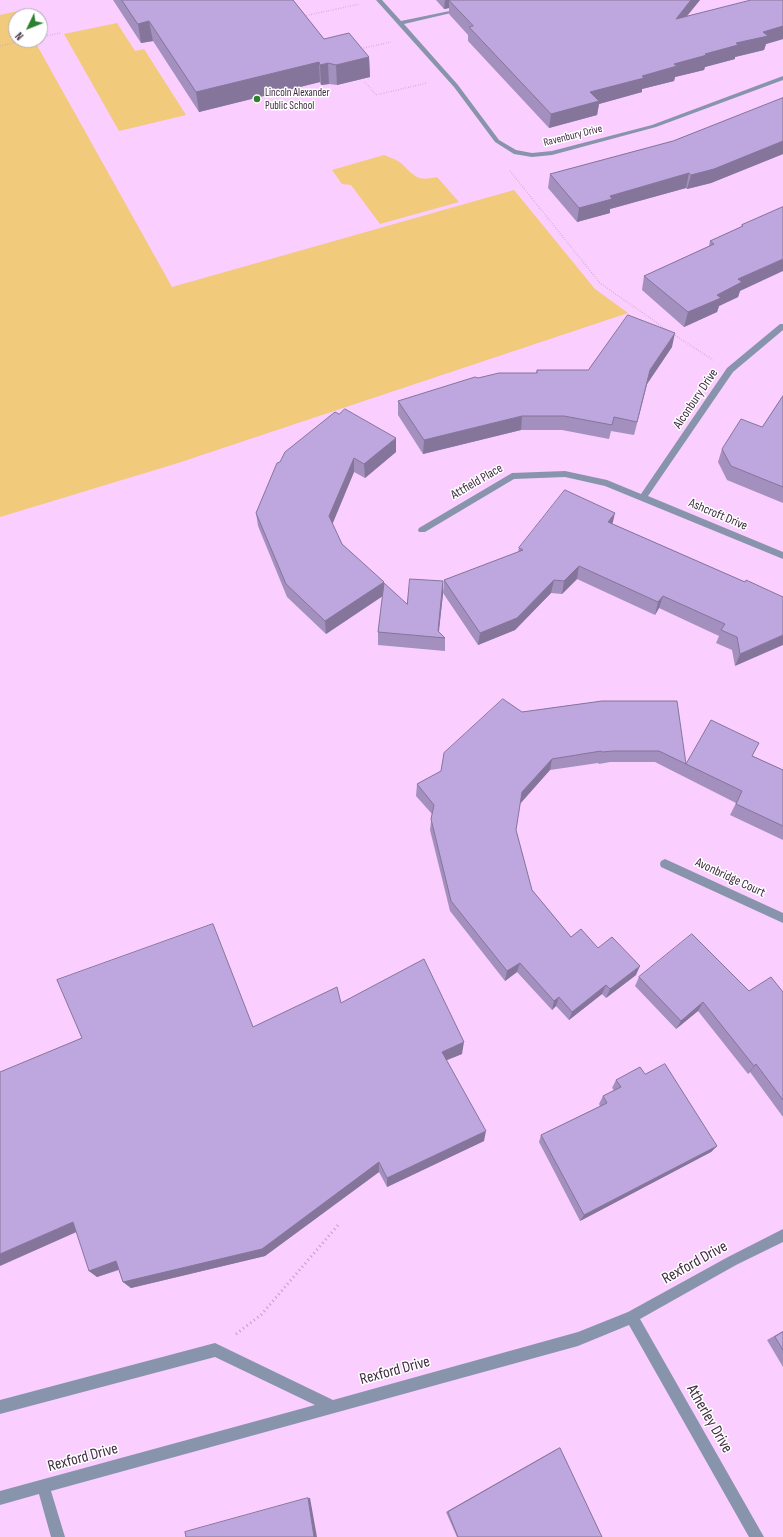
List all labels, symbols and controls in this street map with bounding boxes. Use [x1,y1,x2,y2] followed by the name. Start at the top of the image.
[8,8,48,48] north arrow
[13,29,26,42] text: N
[265,86,330,112] place label: Lincoln Alexander Public School
[252,94,262,104] marker: Lincoln Alexander Public School
[542,122,604,150] street label: Ravenbury Drive
[670,366,722,432] street label: Alconbury Drive
[448,461,506,503] street label: Attfield Place
[686,496,750,534] street label: Ashcroft Drive
[692,855,768,901] street label: Avonbridge Court
[659,1237,731,1289] street label: Rexford Drive
[358,1352,432,1390] street label: Rexford Drive
[682,1381,736,1457] street label: Atherley Drive
[46,1439,120,1477] street label: Rexford Drive

